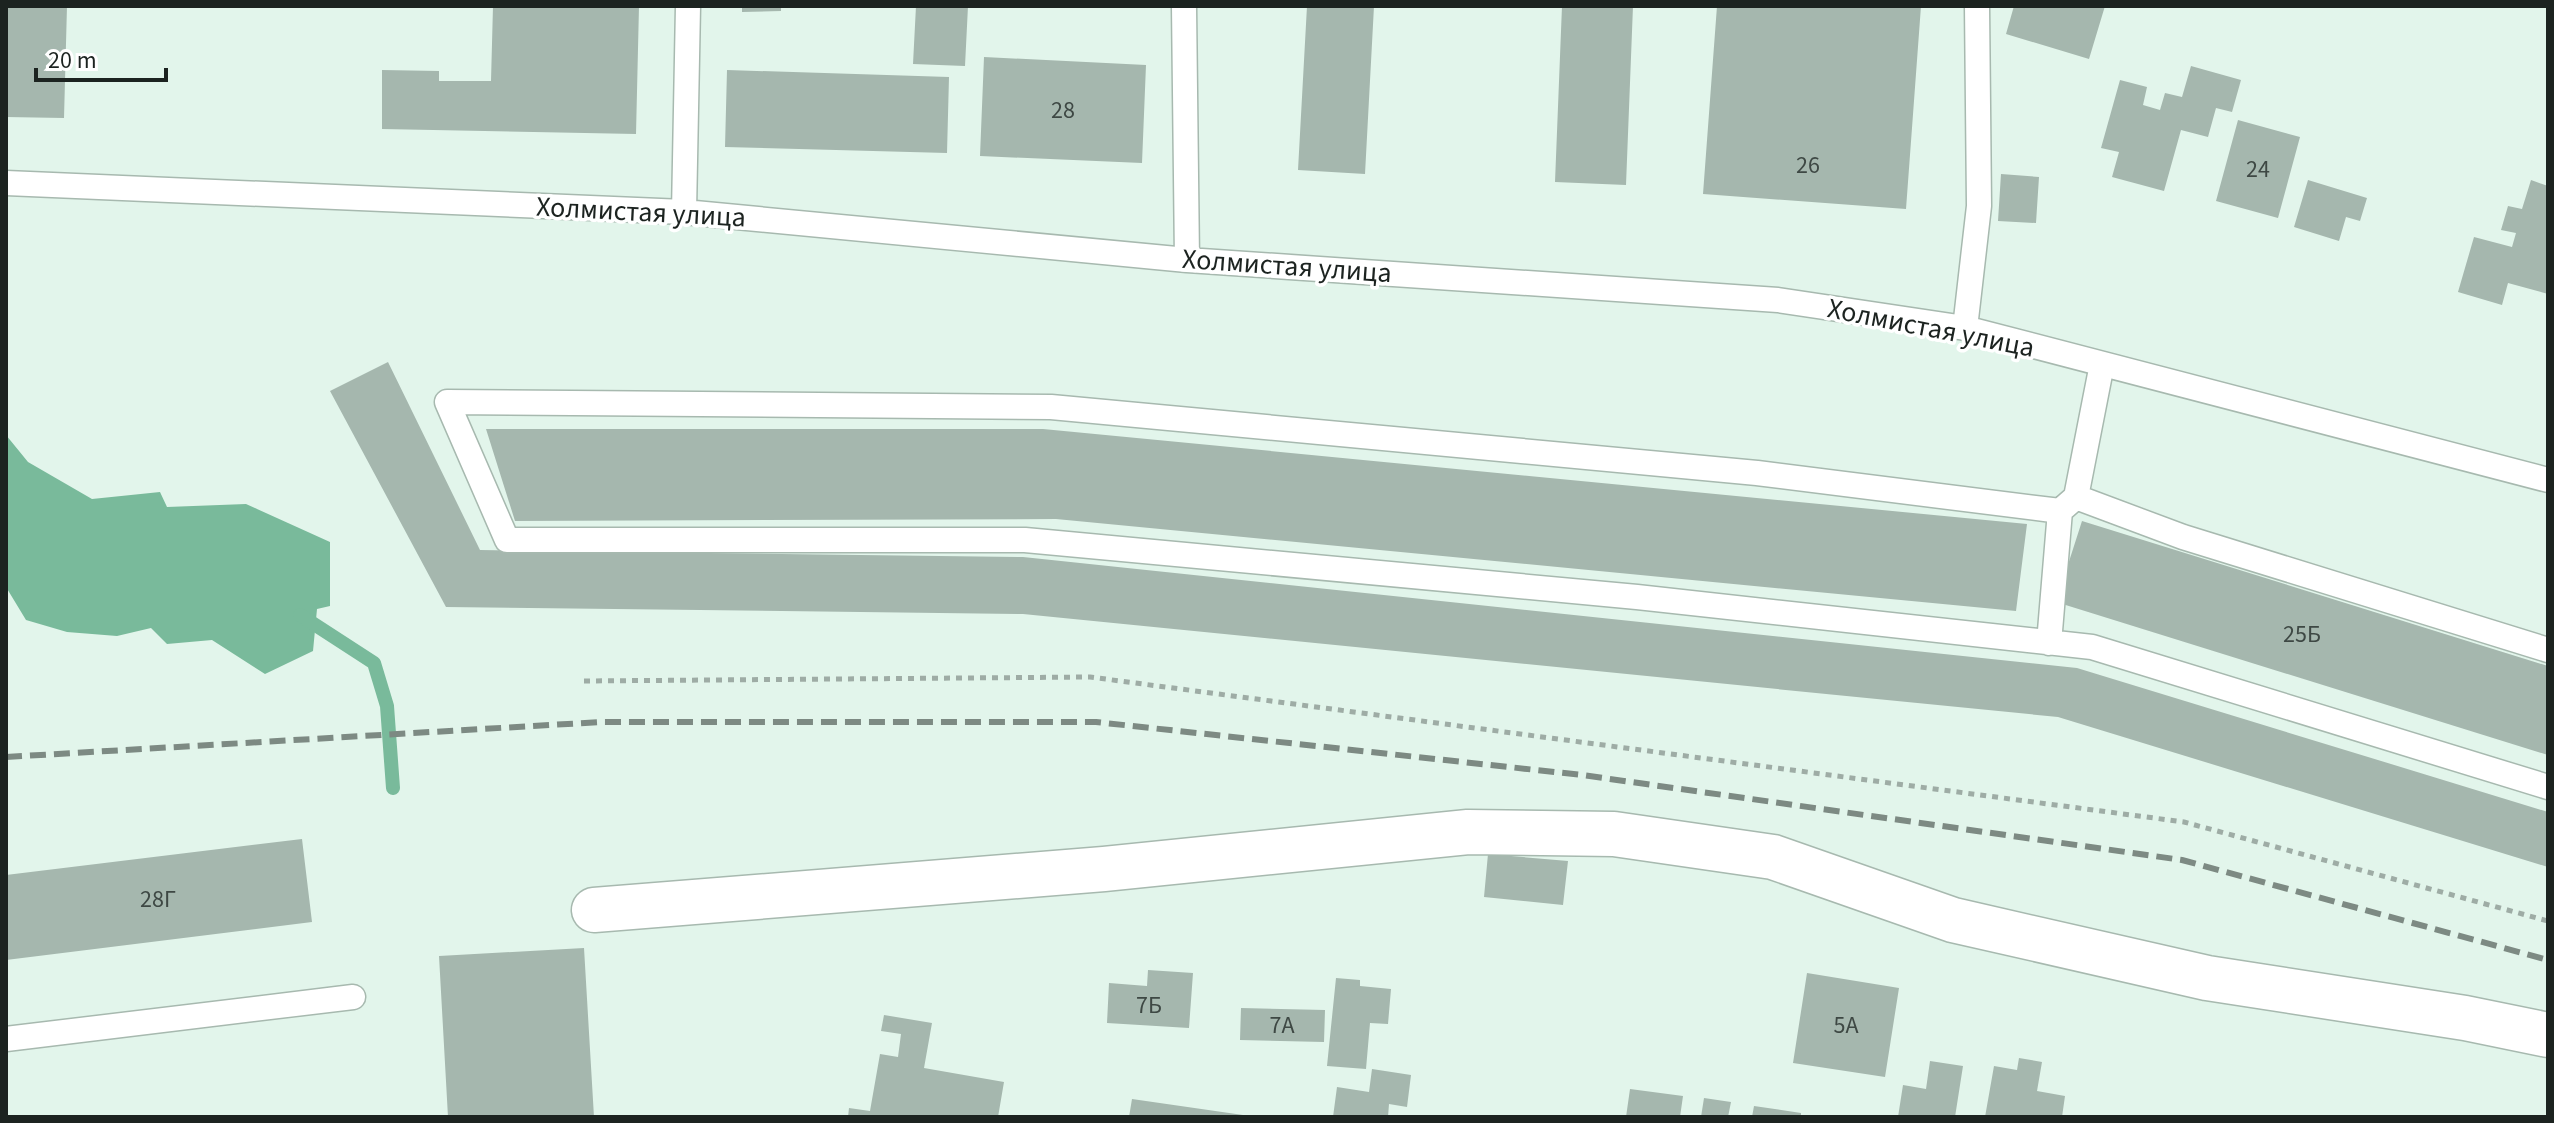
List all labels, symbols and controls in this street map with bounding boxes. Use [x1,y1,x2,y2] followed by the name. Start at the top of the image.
[36,32,166,82] scale bar
[48,43,97,78] text: 20 m
[1051,93,1075,128] house number: 28
[1796,148,1820,183] house number: 26
[2246,152,2270,187] house number: 24
[535,187,747,237] street label: Холмистая улица
[1181,239,1393,293] street label: Холмистая улица
[1824,288,2038,368] street label: Холмистая улица
[2283,617,2321,652] house number: 25Б
[140,882,176,917] house number: 28Г
[1136,988,1162,1023] house number: 7Б
[1270,1008,1294,1043] house number: 7А
[1834,1008,1858,1043] house number: 5А

